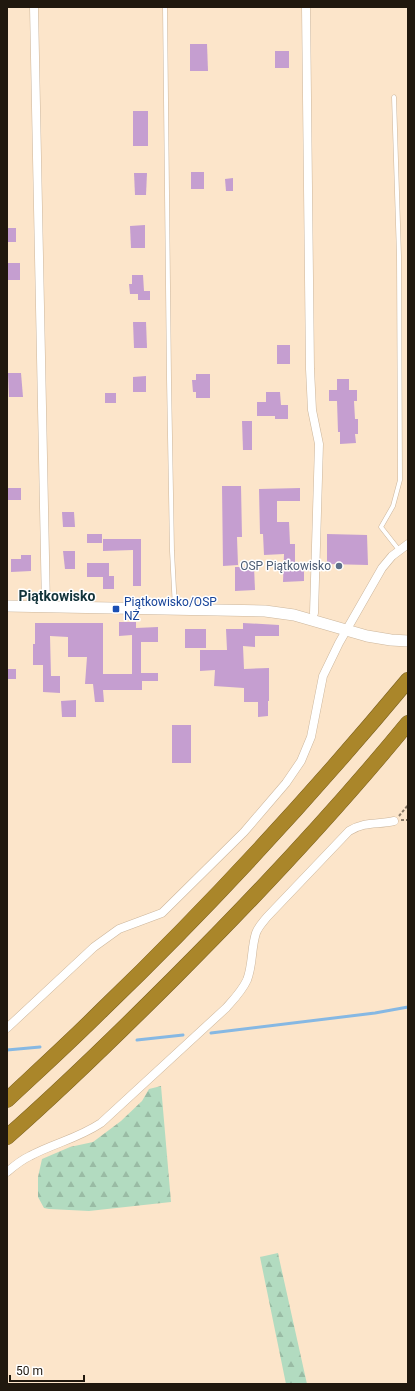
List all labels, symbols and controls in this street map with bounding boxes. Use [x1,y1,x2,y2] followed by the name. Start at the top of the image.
[240,559,331,573] place label: OSP Piątkowisko
[334,561,344,571] marker: OSP Piątkowisko
[19,588,96,604] district label: Piątkowisko
[124,595,217,623] place label: Piątkowisko/OSP NŻ
[111,604,121,614] marker: Piątkowisko/OSP NŻ
[10,1357,84,1383] scale bar
[16,1364,43,1378] text: 50 m

